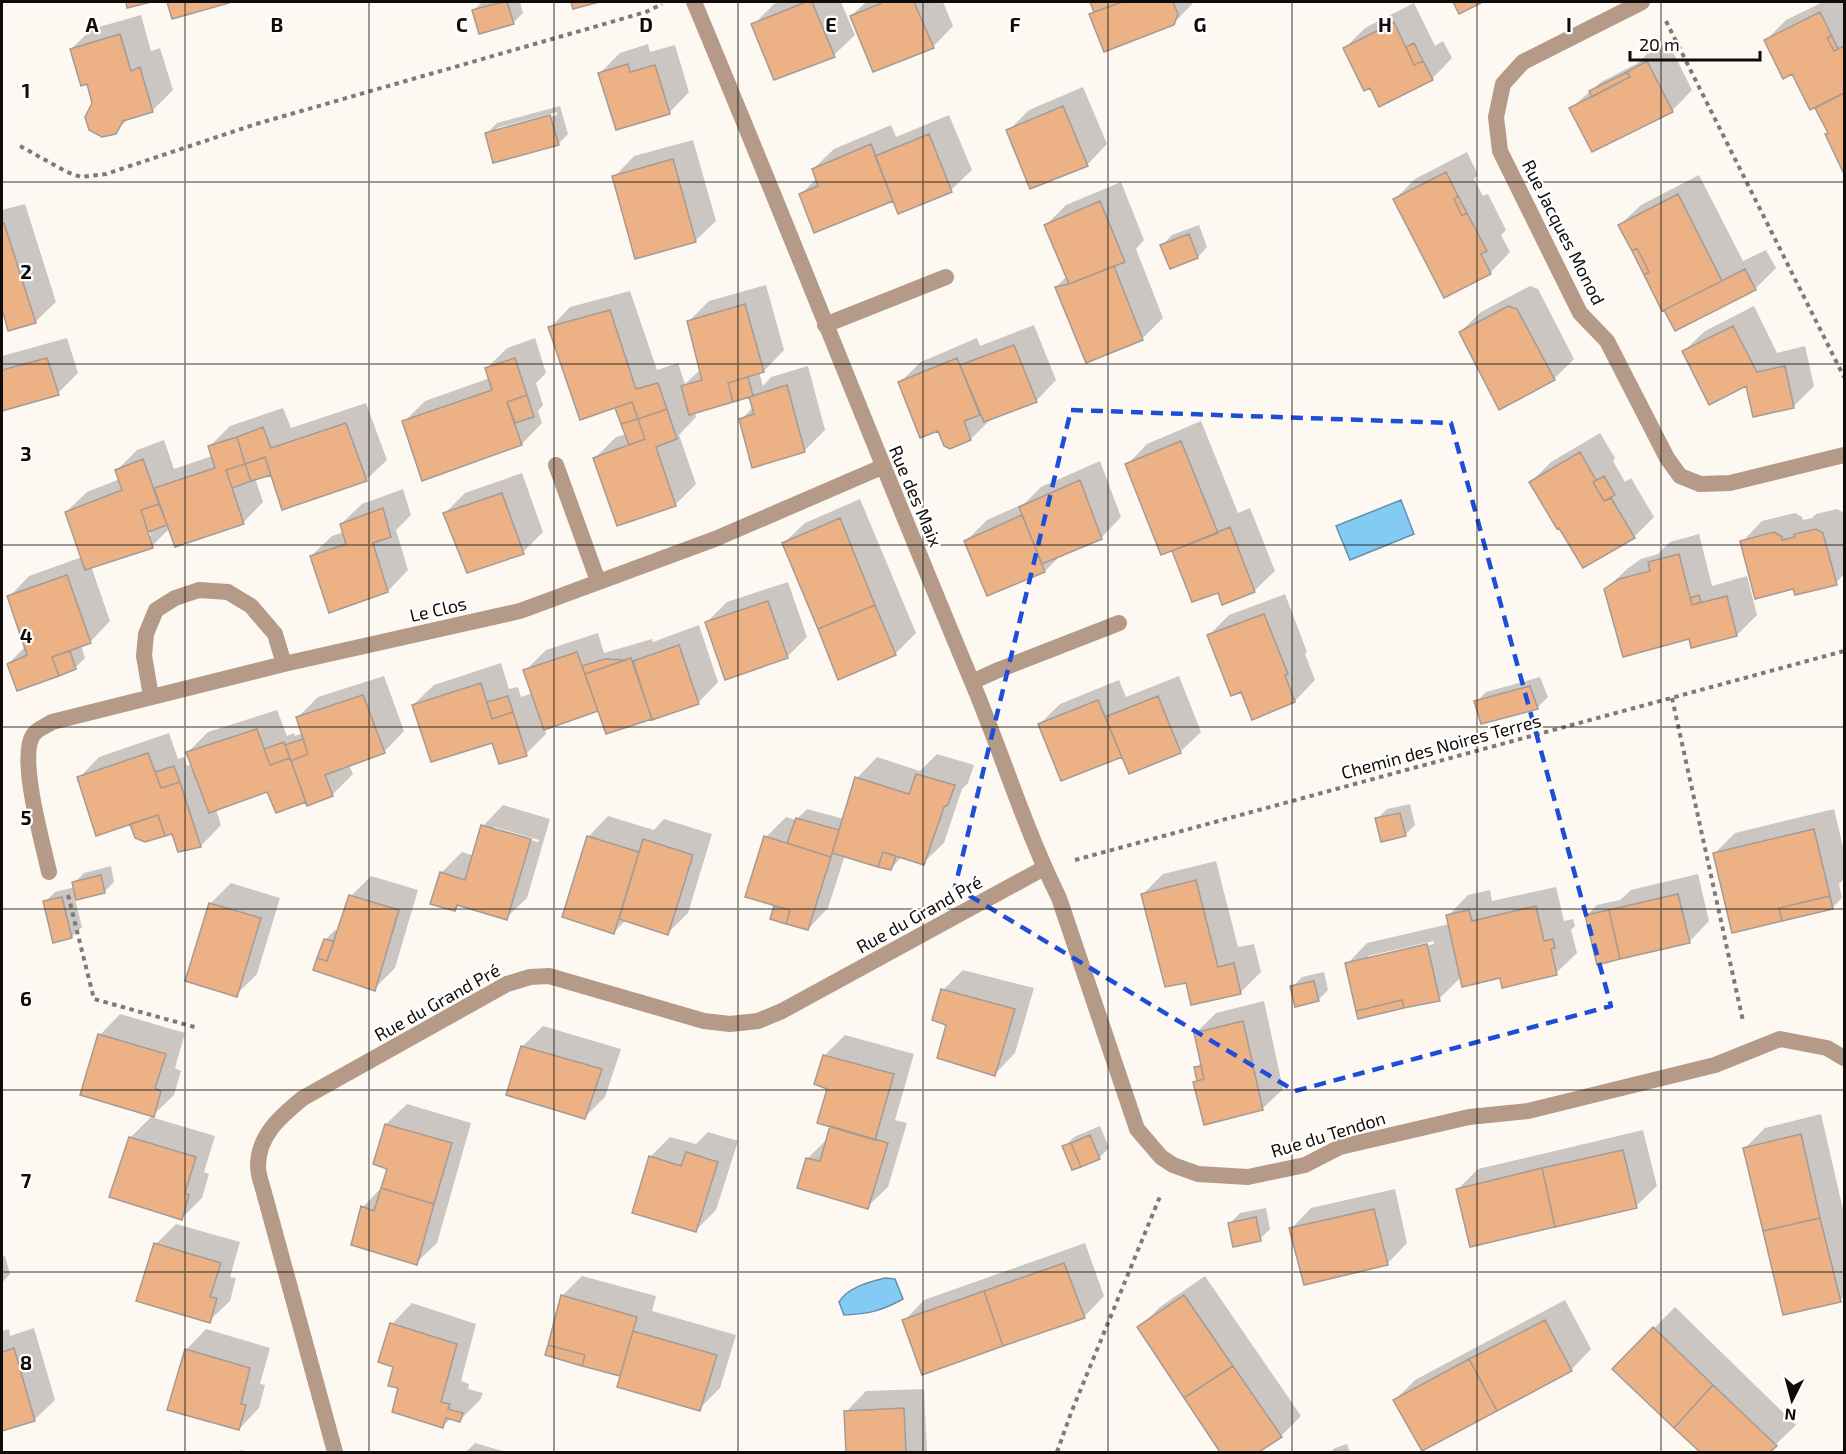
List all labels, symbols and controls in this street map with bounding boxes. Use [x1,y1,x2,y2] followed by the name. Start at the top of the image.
[85,12,99,36] text: A
[271,12,283,36] text: B
[456,12,468,36] text: C
[639,12,653,36] text: D
[825,12,837,36] text: E
[1009,12,1021,36] text: F
[1194,12,1206,36] text: G
[1378,12,1392,36] text: H
[1566,12,1572,36] text: I
[1630,24,1760,62] scale bar
[1639,33,1680,55] text: 20 m
[22,78,30,102] text: 1
[1518,156,1610,308] street label: Rue Jacques Monod
[20,259,32,283] text: 2
[20,441,32,465] text: 3
[885,442,947,550] street label: Rue des Maix
[407,592,469,626] street label: Le Clos
[20,623,33,647] text: 4
[1339,709,1543,783] street label: Chemin des Noires Terres
[20,805,32,829] text: 5
[852,870,986,958] street label: Rue du Grand Pré
[370,958,504,1046] street label: Rue du Grand Pré
[20,986,32,1010] text: 6
[1268,1106,1388,1162] street label: Rue du Tendon
[21,1168,32,1192] text: 7
[20,1350,32,1374] text: 8
[1762,1370,1822,1430] north arrow
[1784,1405,1797,1425] text: N

